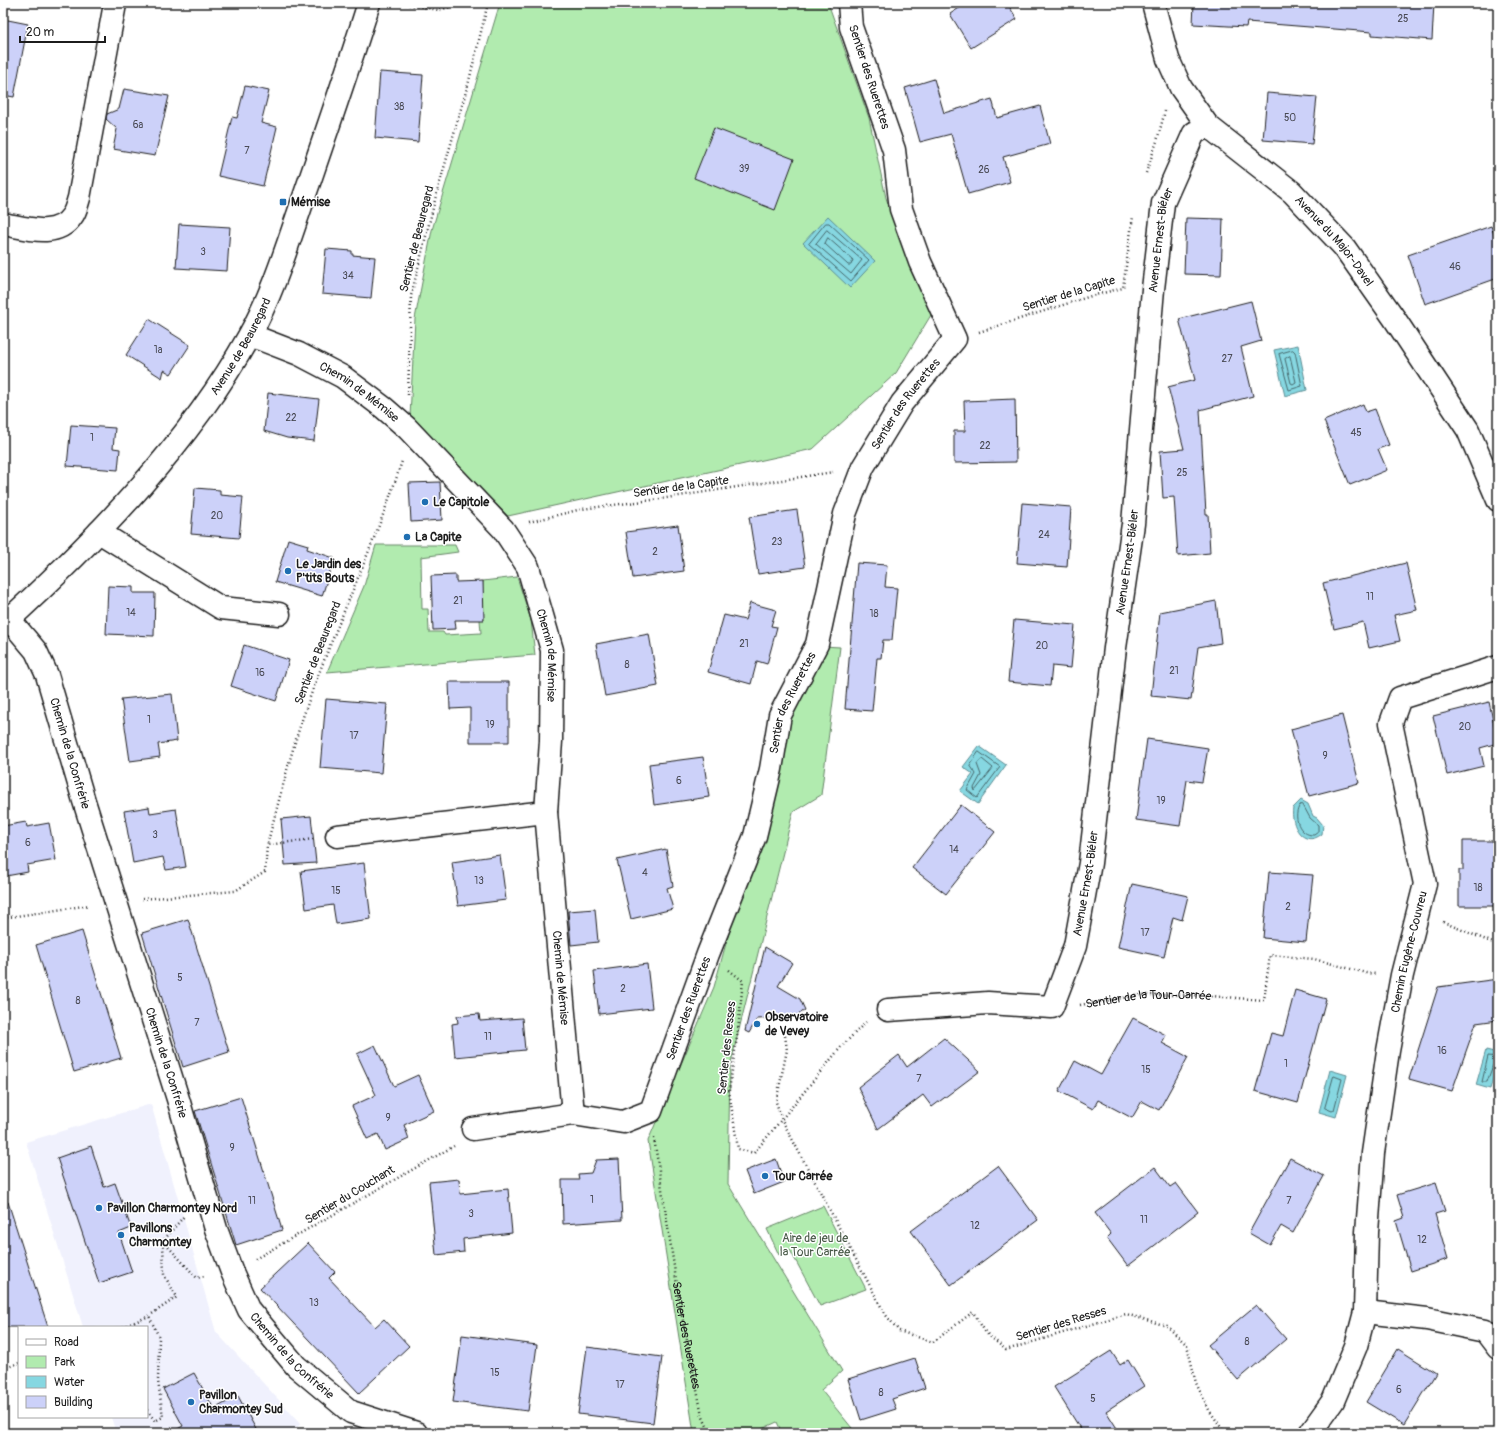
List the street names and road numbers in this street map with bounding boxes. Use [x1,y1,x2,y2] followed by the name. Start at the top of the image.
[845,23,893,132] street label: Sentier des Ruerettes
[397,184,438,294] street label: Sentier de Beauregard
[1145,185,1177,293] street label: Avenue Ernest-Biéler
[1292,192,1377,289] street label: Avenue du Major-Davel
[1021,273,1117,315] street label: Sentier de la Capite
[207,295,274,398] street label: Avenue de Beauregard
[868,355,944,452] street label: Sentier des Ruerettes
[317,359,402,425] street label: Chemin de Mémise
[632,473,730,501] street label: Sentier de la Capite
[1112,508,1142,616] street label: Avenue Ernest-Biéler
[291,599,345,707] street label: Sentier de Beauregard
[533,607,560,702] street label: Chemin de Mémise
[766,649,819,755] street label: Sentier des Ruerettes
[47,696,94,811] street label: Chemin de la Confrérie
[1069,829,1101,937] street label: Avenue Ernest-Biéler
[1388,889,1430,1014] street label: Chemin Eugène-Couvreu
[549,930,573,1026] street label: Chemin de Mémise
[663,954,714,1062] street label: Sentier des Ruerettes
[1084,987,1212,1011] street label: Sentier de la Tour-Carrée
[715,1000,739,1095] street label: Sentier des Resses
[142,1006,191,1120] street label: Chemin de la Confrérie
[302,1162,398,1228] street label: Sentier du Couchant
[669,1281,704,1391] street label: Sentier des Ruerettes
[1014,1303,1109,1345] street label: Sentier des Resses
[247,1309,337,1402] street label: Chemin de la Confrérie

